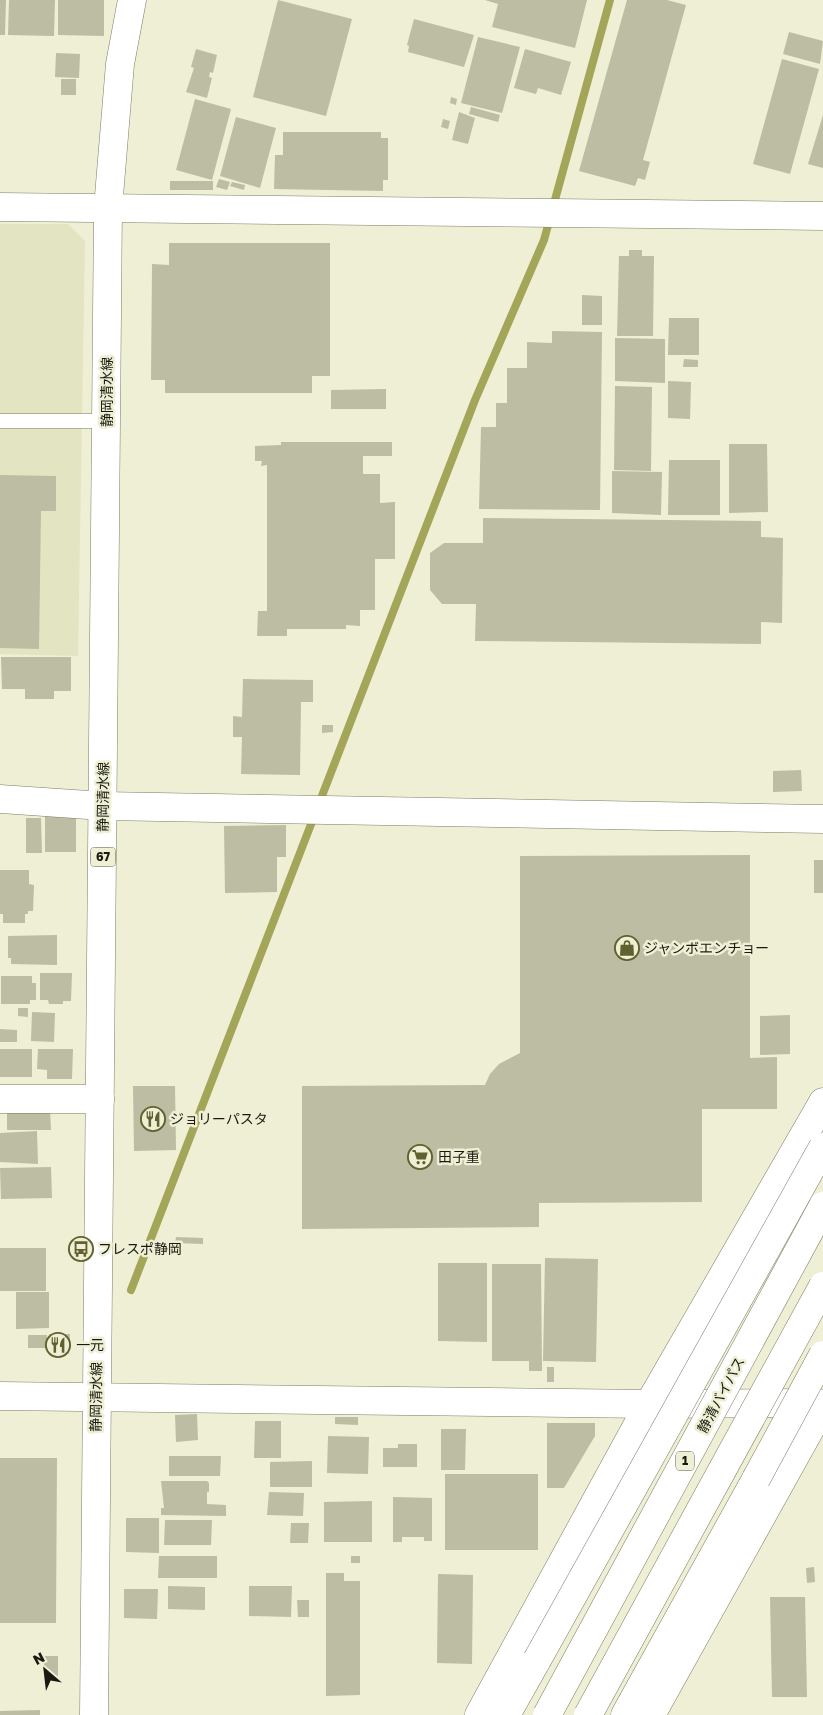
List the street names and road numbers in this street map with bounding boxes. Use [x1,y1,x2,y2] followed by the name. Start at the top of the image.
[98,357,115,427] street label: 静岡清水線
[93,762,112,832] street label: 静岡清水線
[90,848,116,866] road number: 67
[693,1354,748,1436] street label: 静清バイパス
[86,1362,105,1432] street label: 静岡清水線
[676,1452,694,1470] road number: 1

